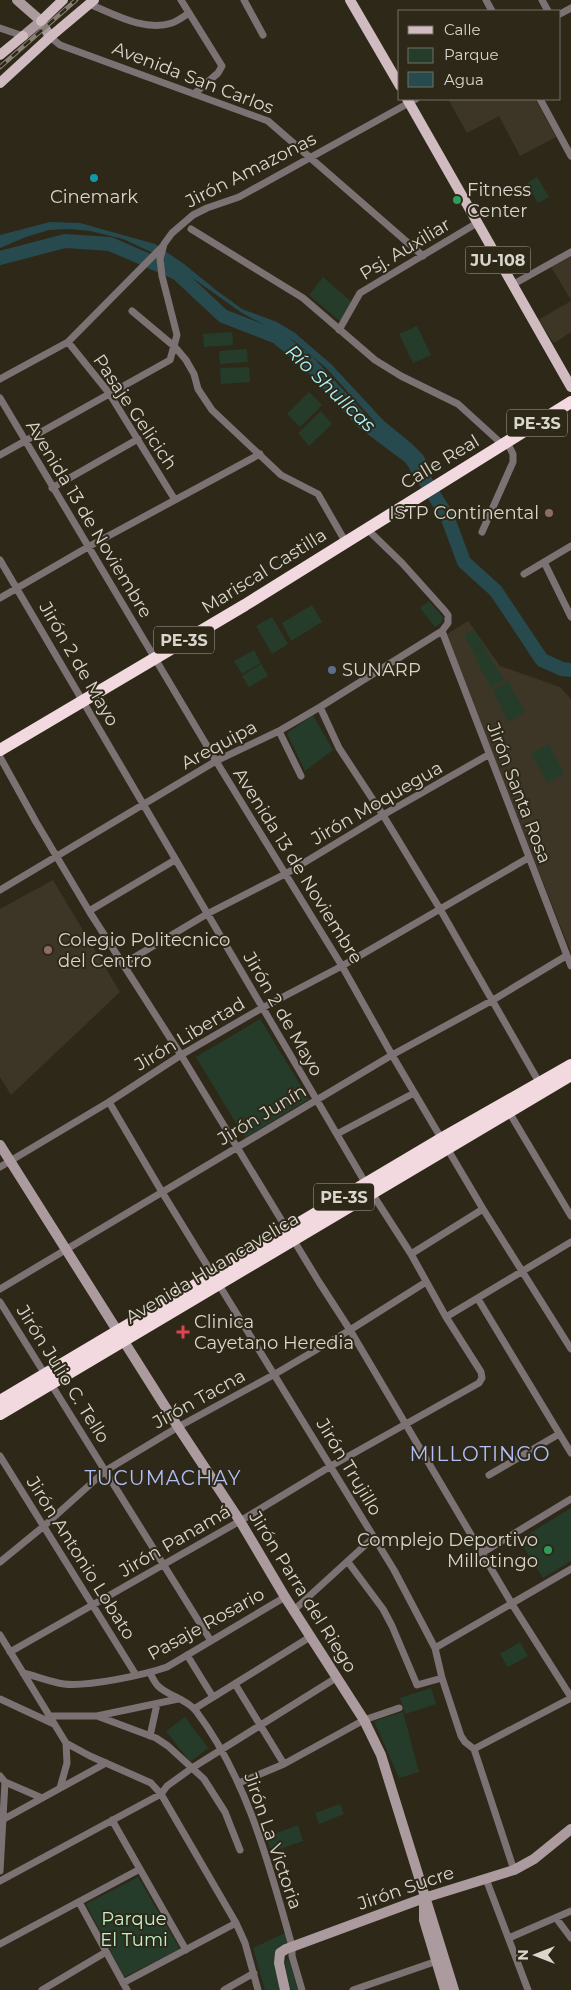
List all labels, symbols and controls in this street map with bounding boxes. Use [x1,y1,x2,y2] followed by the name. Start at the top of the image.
[398,10,561,100] legend
[444,20,481,39] text: Calle
[109,37,277,119] street label: Avenida San Carlos
[444,45,499,64] text: Parque
[444,70,484,89] text: Agua
[181,128,320,213] street label: Jirón Amazonas
[88,172,100,184] marker: Cinemark
[467,179,531,222] place label: Fitness Center
[50,186,138,208] place label: Cinemark
[451,194,463,206] marker: Fitness Center
[356,213,454,285] street label: Psj. Auxiliar
[466,246,530,274] road number: JU-108
[281,340,380,437] water label: Río Shullcas
[88,350,182,474] street label: Pasaje Gelicich
[507,409,567,436] road number: PE-3S
[21,416,157,622] street label: Avenida 13 de Noviembre
[397,430,483,494] street label: Calle Real
[389,502,539,524] place label: ISTP Continental
[543,507,555,519] marker: ISTP Continental
[197,524,331,618] street label: Mariscal Castilla
[34,597,124,730] street label: Jirón 2 de Mayo
[154,626,214,654] road number: PE-3S
[342,659,421,681] place label: SUNARP
[326,664,338,676] marker: SUNARP
[177,716,261,774] street label: Arequipa
[482,719,556,866] street label: Jirón Santa Rosa
[307,757,446,850] street label: Jirón Moquegua
[229,764,367,968] street label: Avenida 13 de Noviembre
[58,929,230,972] place label: Colegio Politecnico del Centro
[42,944,54,956] marker: Colegio Politecnico del Centro
[238,947,328,1080] street label: Jirón 2 de Mayo
[130,992,249,1076] street label: Jirón Libertad
[213,1080,310,1151] street label: Jirón Junín
[314,1184,374,1210] road number: PE-3S
[121,1208,303,1328] street label: Avenida Huancavelica
[11,1300,114,1447] street label: Jirón Julio C. Tello
[194,1311,354,1354] place label: Clinica Cayetano Heredia
[176,1325,190,1339] marker: Clinica Cayetano Heredia
[148,1365,249,1434] street label: Jirón Tacna
[311,1414,387,1519] street label: Jirón Trujillo
[409,1442,551,1466] district label: MILLOTINGO
[85,1466,241,1490] district label: TUCUMACHAY
[21,1472,140,1644] street label: Jirón Antonio Lobato
[115,1500,235,1582] street label: Jirón Panamá
[244,1506,362,1677] street label: Jirón Parra del Riego
[357,1529,538,1572] place label: Complejo Deportivo Millotingo
[542,1544,554,1556] marker: Complejo Deportivo Millotingo
[144,1583,268,1665] street label: Pasaje Rosario
[239,1769,307,1912] street label: Jirón La Victoria
[354,1861,457,1915] street label: Jirón Sucre
[100,1908,168,1951] park label: Parque El Tumi
[511,1930,561,1980] north arrow
[514,1949,532,1961] text: N

